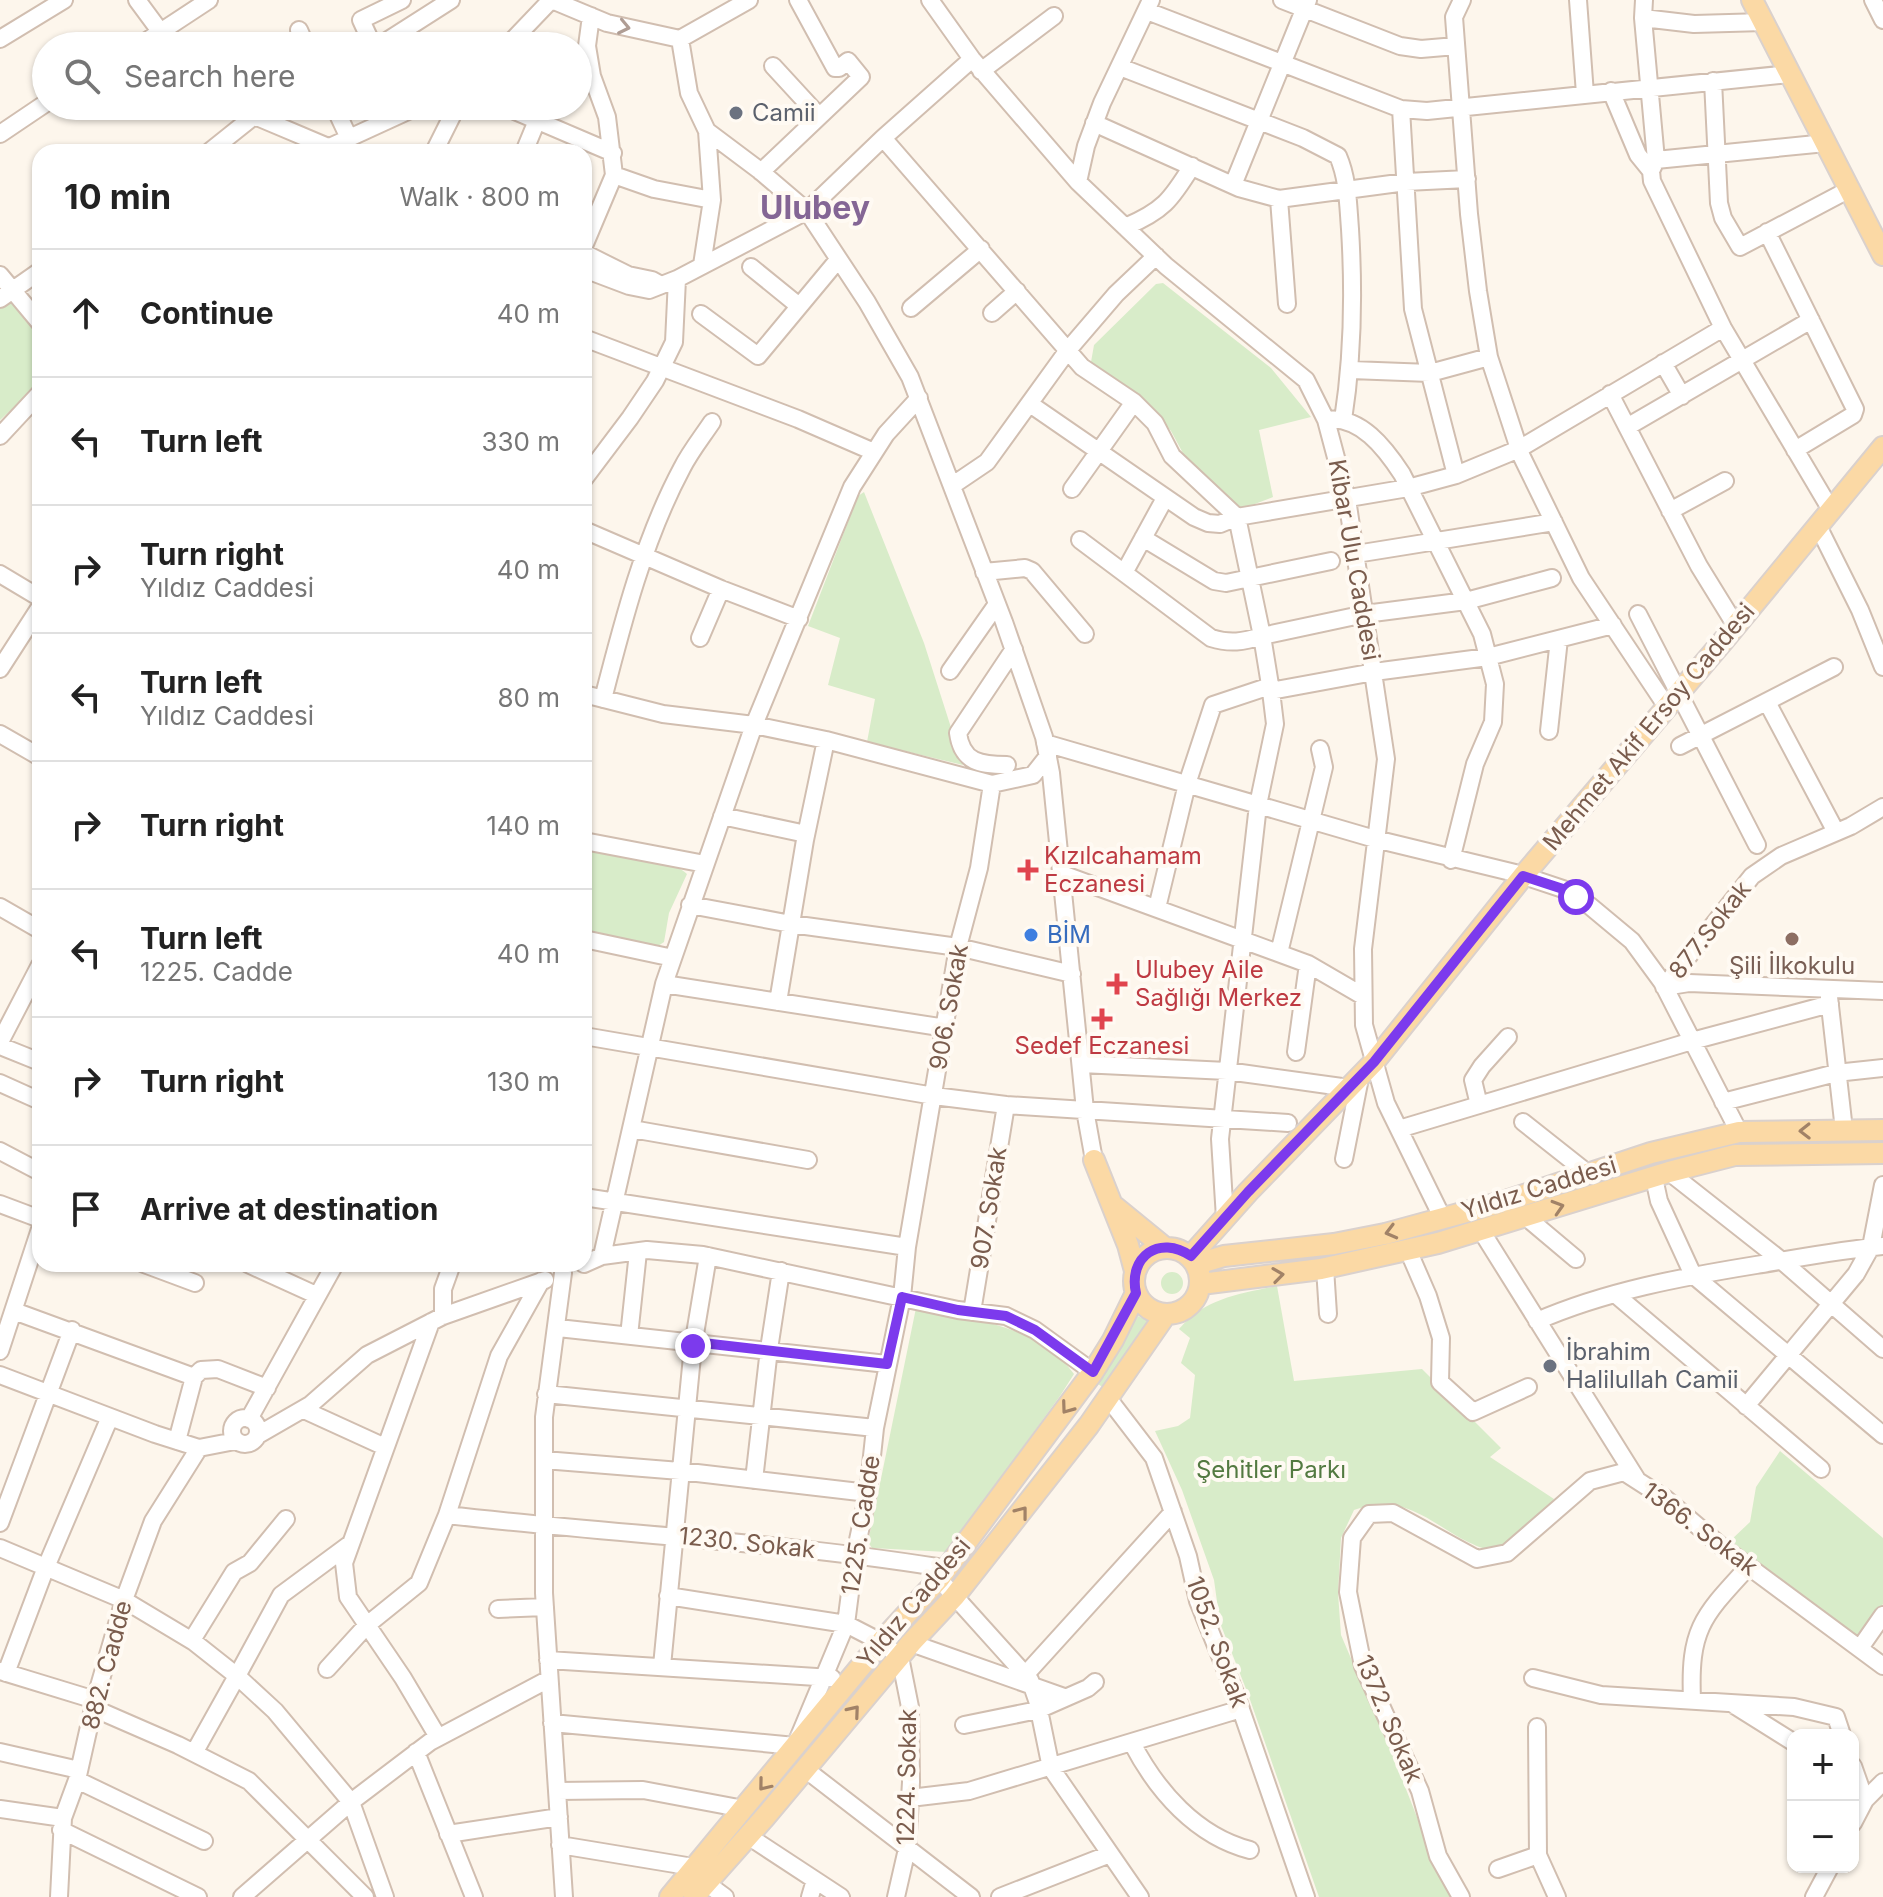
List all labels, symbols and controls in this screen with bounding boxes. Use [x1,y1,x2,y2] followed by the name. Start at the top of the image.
[617,18,631,35] one-way arrow
[32,32,592,120] search box
[60,54,104,98] icon: search
[124,58,296,94] text: Search here
[752,98,816,127] place label: Camii
[727,104,745,122] marker: Camii
[64,176,171,217] text: 10 min
[399,181,560,212] text: Walk · 800 m
[760,188,870,227] district label: Ulubey
[64,291,108,335] icon: ahead
[140,295,274,331] text: Continue
[497,298,560,329] text: 40 m
[64,419,108,463] icon: left
[140,423,262,459] text: Turn left
[481,426,560,457] text: 330 m
[1323,457,1386,663] street label: Kibar Ulu Caddesi
[140,536,284,572] text: Turn right
[64,547,108,591] icon: right
[497,554,560,585] text: 40 m
[140,572,314,603] text: Yıldız Caddesi
[1537,597,1761,856] street label: Mehmet Akif Ersoy Caddesi
[140,664,262,700] text: Turn left
[64,675,108,719] icon: left
[497,682,560,713] text: 80 m
[140,700,314,731] text: Yıldız Caddesi
[64,803,108,847] icon: right
[140,807,284,843] text: Turn right
[486,810,560,841] text: 140 m
[1044,841,1202,898] place label: Kızılcahamam Eczanesi
[1019,861,1037,879] marker: Kızılcahamam Eczanesi
[1662,875,1757,984] street label: 877.Sokak
[1558,879,1594,915] route start
[140,920,262,956] text: Turn left
[1047,920,1091,949] place label: BİM
[1022,926,1040,944] marker: BİM
[1783,930,1801,948] marker: Şili İlkokulu
[64,931,108,975] icon: left
[497,938,560,969] text: 40 m
[923,942,974,1072] street label: 906. Sokak
[1729,951,1855,980] place label: Şili İlkokulu
[1135,955,1302,1012] place label: Ulubey Aile Sağlığı Merkez
[140,956,293,987] text: 1225. Cadde
[1106,973,1128,995] marker: Ulubey Aile Sağlığı Merkez
[1093,1010,1111,1028] marker: Sedef Eczanesi
[1015,1031,1189,1060] place label: Sedef Eczanesi
[64,1059,108,1103] icon: right
[140,1063,284,1099] text: Turn right
[487,1066,560,1097] text: 130 m
[1798,1122,1811,1140] one-way arrow
[965,1145,1012,1271] street label: 907. Sokak
[1458,1150,1620,1225] street label: Yıldız Caddesi
[64,1187,108,1231] icon: arrive
[140,1191,438,1227] text: Arrive at destination
[1550,1200,1564,1216] one-way arrow
[1385,1222,1399,1239] one-way arrow
[1272,1266,1285,1283] one-way arrow
[675,1328,711,1364] route end
[1566,1337,1739,1394] place label: İbrahim Halilullah Camii
[1541,1357,1559,1375] marker: İbrahim Halilullah Camii
[1062,1399,1077,1413] one-way arrow
[835,1453,886,1597] street label: 1225. Cadde
[1196,1455,1346,1484] park label: Şehitler Parkı
[1637,1476,1764,1581] street label: 1366. Sokak
[1012,1506,1026,1521] one-way arrow
[677,1521,817,1564] street label: 1230. Sokak
[851,1532,976,1674] street label: Yıldız Caddesi
[1180,1572,1255,1711] street label: 1052. Sokak
[75,1597,138,1733] street label: 882. Cadde
[1350,1651,1429,1787] street label: 1372. Sokak
[844,1706,859,1720] one-way arrow
[891,1708,922,1846] street label: 1224. Sokak
[1787,1729,1859,1873] map controls
[1787,1729,1859,1801] button: +
[759,1775,774,1790] one-way arrow
[1787,1801,1859,1873] button: −

